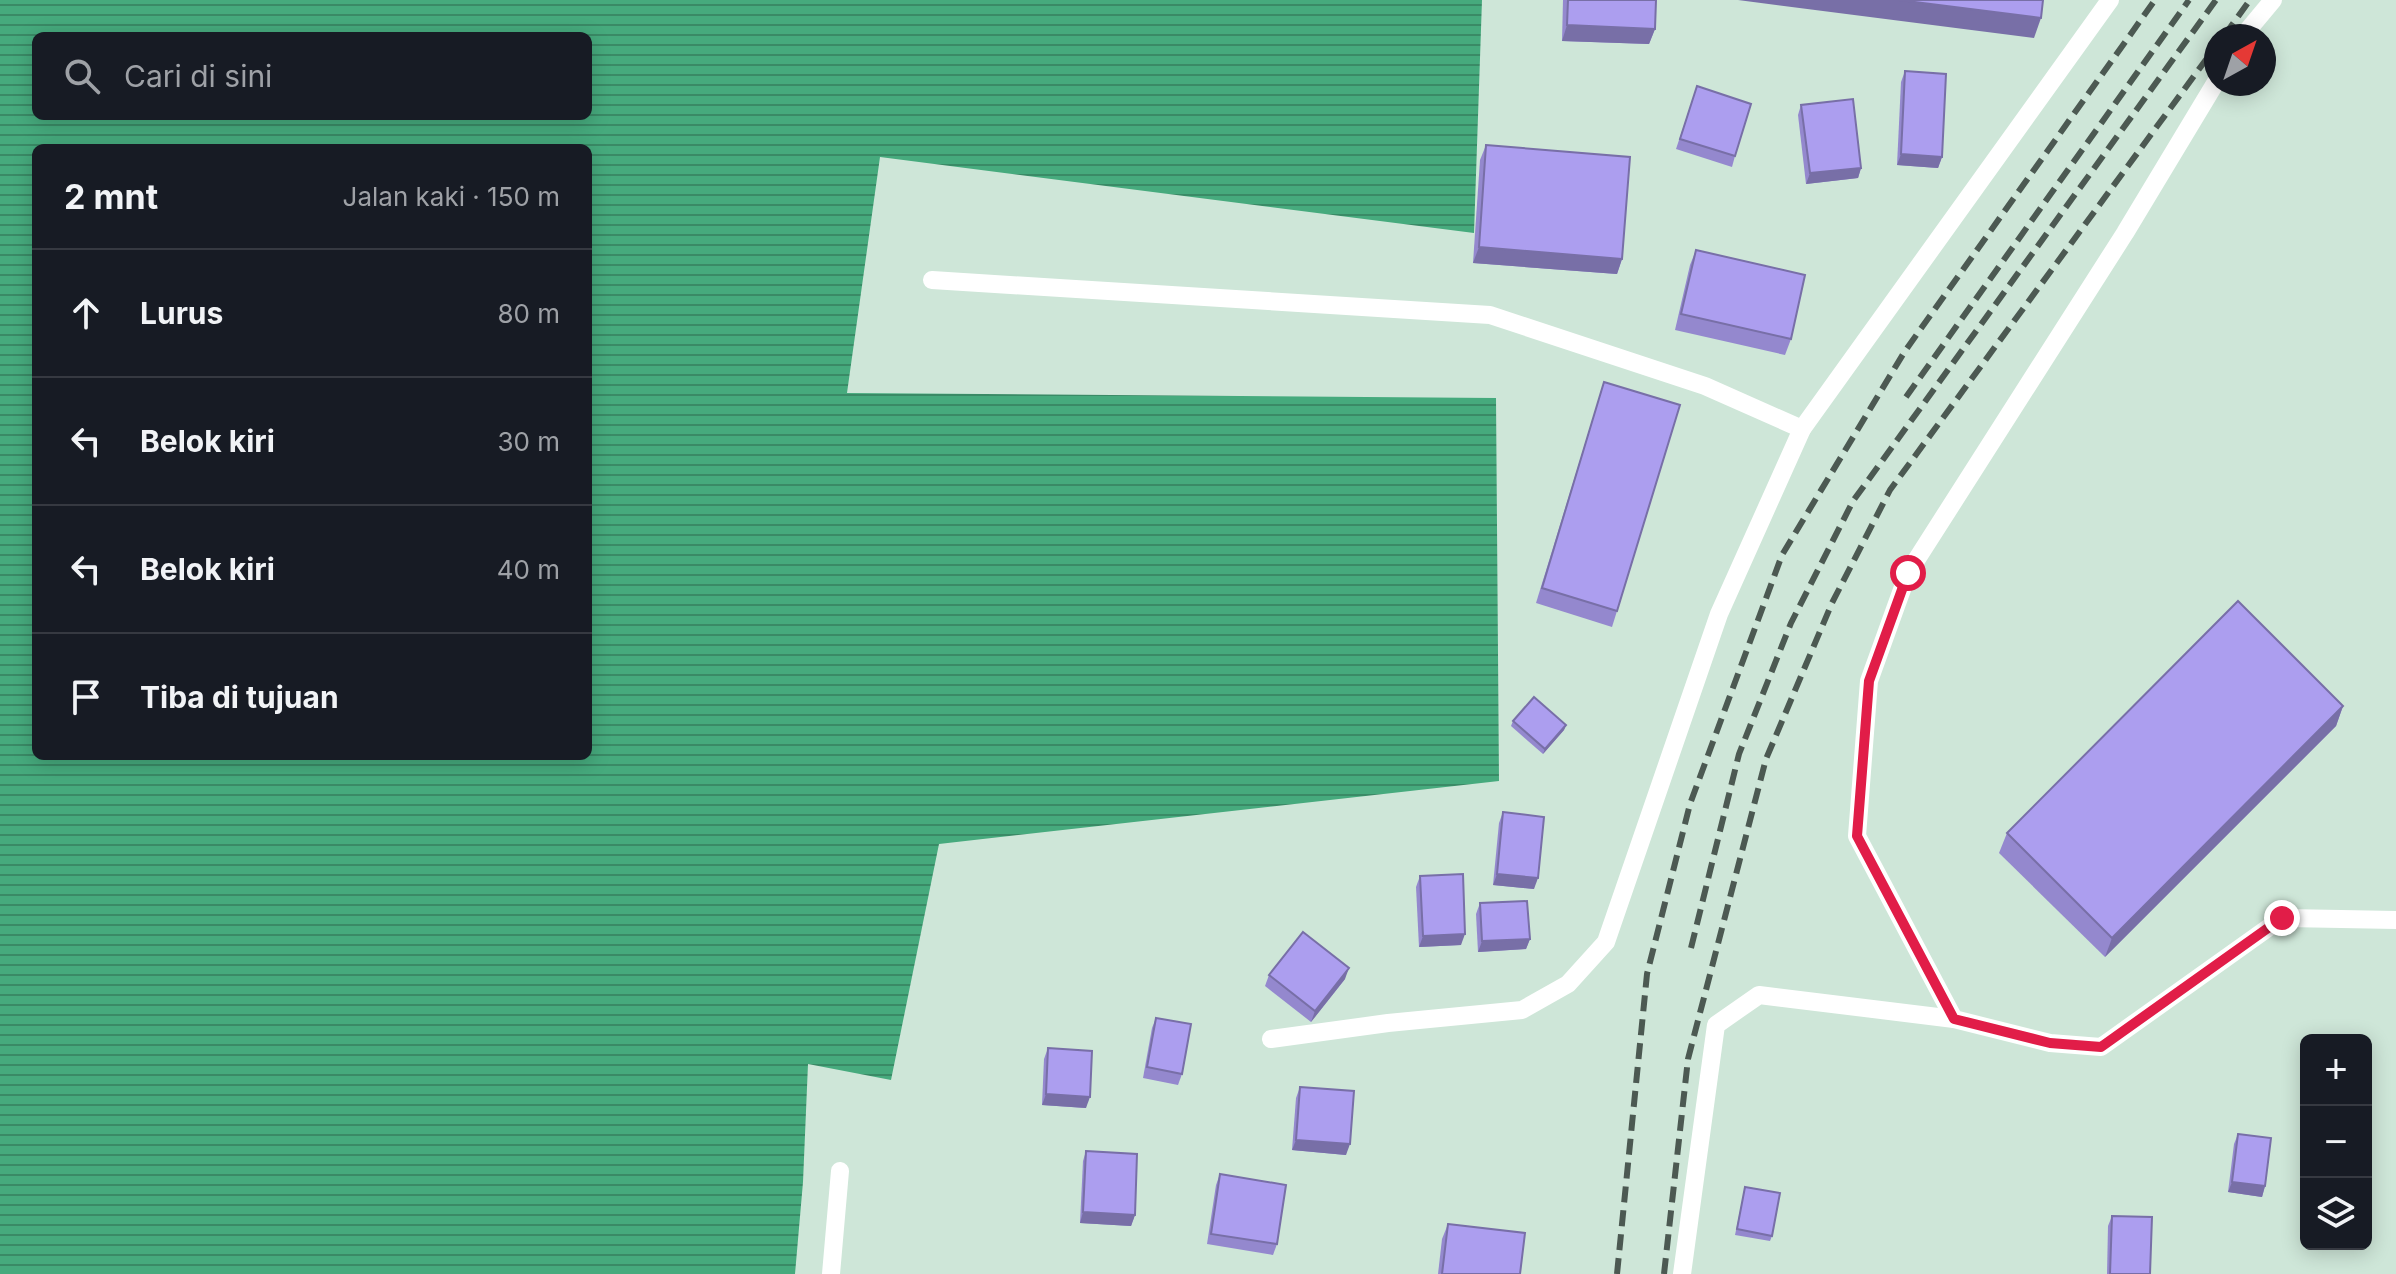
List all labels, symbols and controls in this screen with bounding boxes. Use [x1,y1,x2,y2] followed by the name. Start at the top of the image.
[2204,24,2276,96] north arrow
[32,32,592,120] search box
[60,54,104,98] icon: search
[124,58,272,94] text: Cari di sini
[64,176,158,217] text: 2 mnt
[343,181,560,212] text: Jalan kaki · 150 m
[64,291,108,335] icon: ahead
[140,295,223,331] text: Lurus
[497,298,560,329] text: 80 m
[64,419,108,463] icon: left
[140,423,275,459] text: Belok kiri
[497,426,560,457] text: 30 m
[64,547,108,591] icon: left
[140,551,275,587] text: Belok kiri
[497,554,560,585] text: 40 m
[1890,555,1926,591] route start
[64,675,108,719] icon: arrive
[140,679,339,715] text: Tiba di tujuan
[2264,900,2300,936] route end
[2300,1034,2372,1250] map controls
[2300,1034,2372,1106] button: +
[2300,1106,2372,1178] button: −
[2300,1178,2372,1250] button: layers

